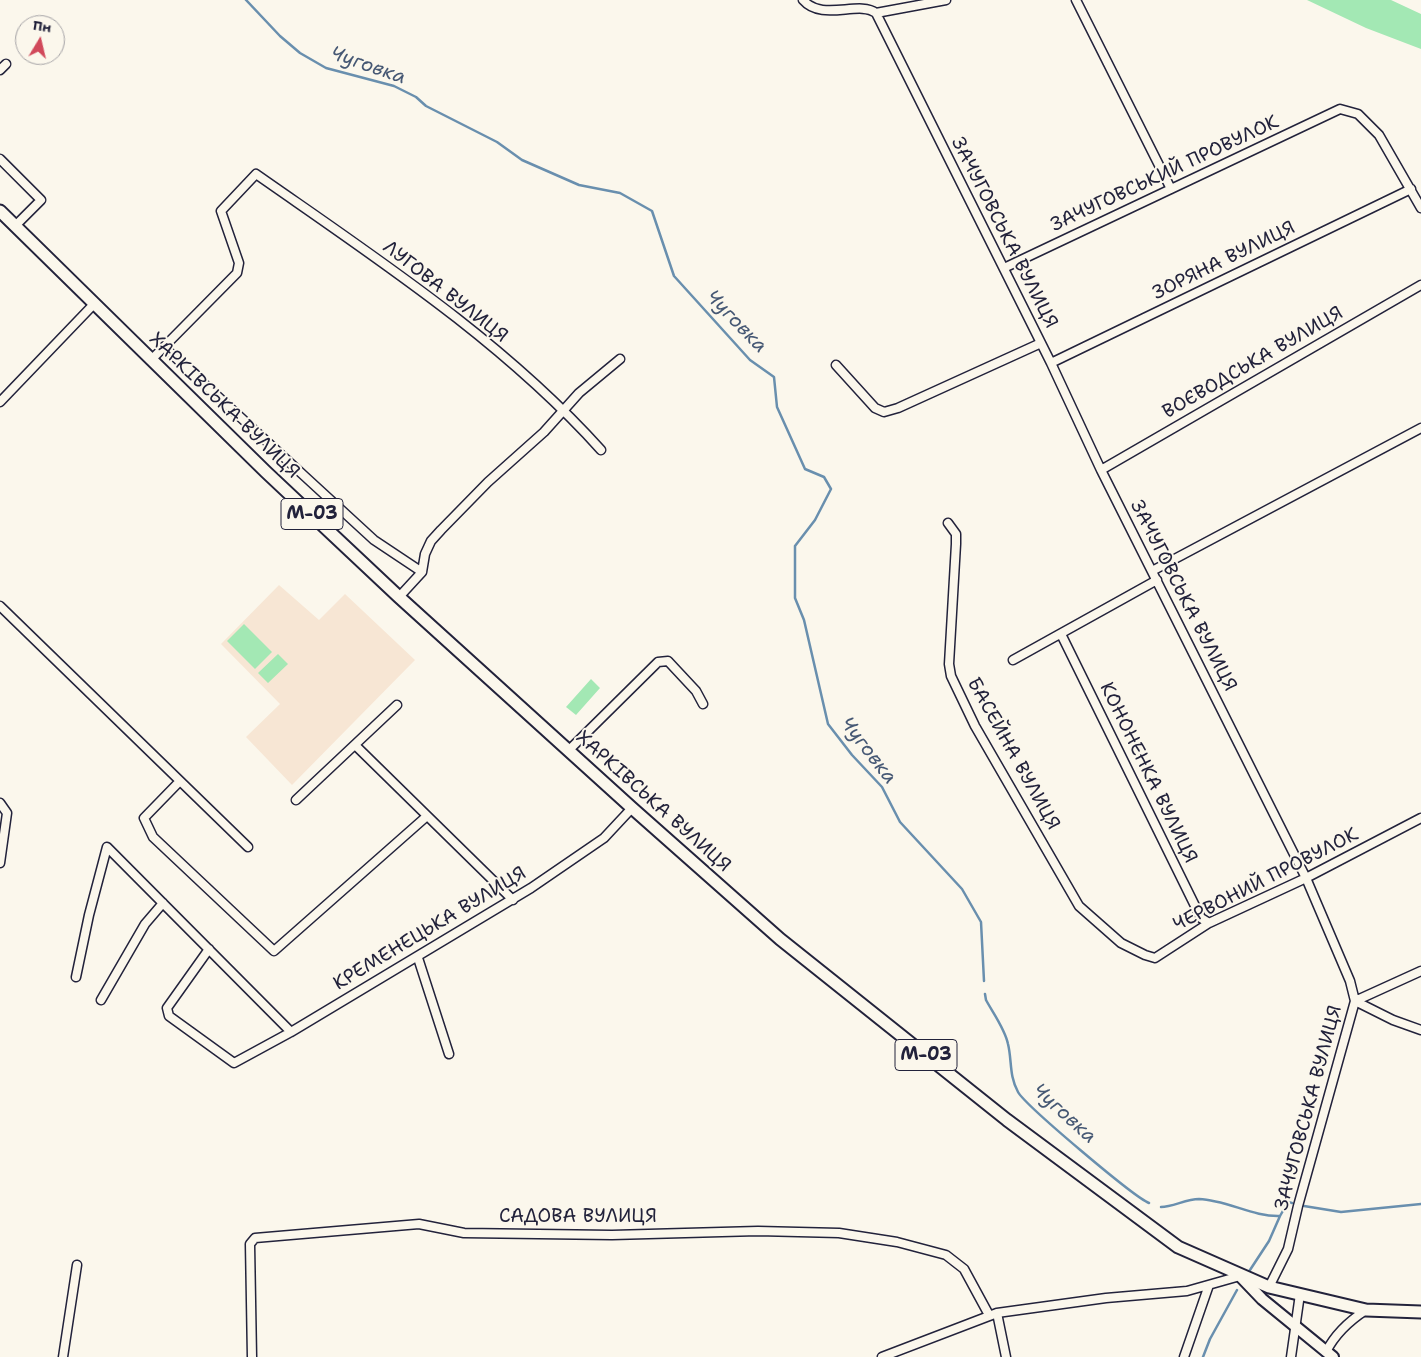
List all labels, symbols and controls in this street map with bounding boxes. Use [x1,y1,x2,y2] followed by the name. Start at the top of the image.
[15,15,65,65] north arrow
[32,16,53,37] text: Пн
[327,42,409,90] water label: Чуговка
[1047,111,1283,237] street label: ЗАЧУГОВСЬКИЙ ПРОВУЛОК
[946,134,1062,332] street label: ЗАЧУГОВСЬКА ВУЛИЦЯ
[1149,217,1299,305] street label: ЗОРЯНА ВУЛИЦЯ
[378,236,512,348] street label: ЛУГОВА ВУЛИЦЯ
[700,286,772,358] water label: Чуговка
[1159,302,1347,424] street label: ВОЄВОДСЬКА ВУЛИЦЯ
[144,328,304,484] street label: ХАРКІВСЬКА ВУЛИЦЯ
[1125,497,1241,695] street label: ЗАЧУГОВСЬКА ВУЛИЦЯ
[281,498,343,530] road number: М-03
[962,674,1064,834] street label: БАСЕЙНА ВУЛИЦЯ
[1094,679,1202,867] street label: КОНОНЕНКА ВУЛИЦЯ
[834,713,902,789] water label: Чуговка
[571,727,735,877] street label: ХАРКІВСЬКА ВУЛИЦЯ
[1170,823,1362,937] street label: ЧЕРВОНИЙ ПРОВУЛОК
[329,862,531,996] street label: КРЕМЕНЕЦЬКА ВУЛИЦЯ
[1271,1003,1347,1213] street label: ЗАЧУГОВСЬКА ВУЛИЦЯ
[895,1040,957,1070] road number: М-03
[1027,1079,1101,1149] water label: Чуговка
[499,1206,657,1228] street label: САДОВА ВУЛИЦЯ

